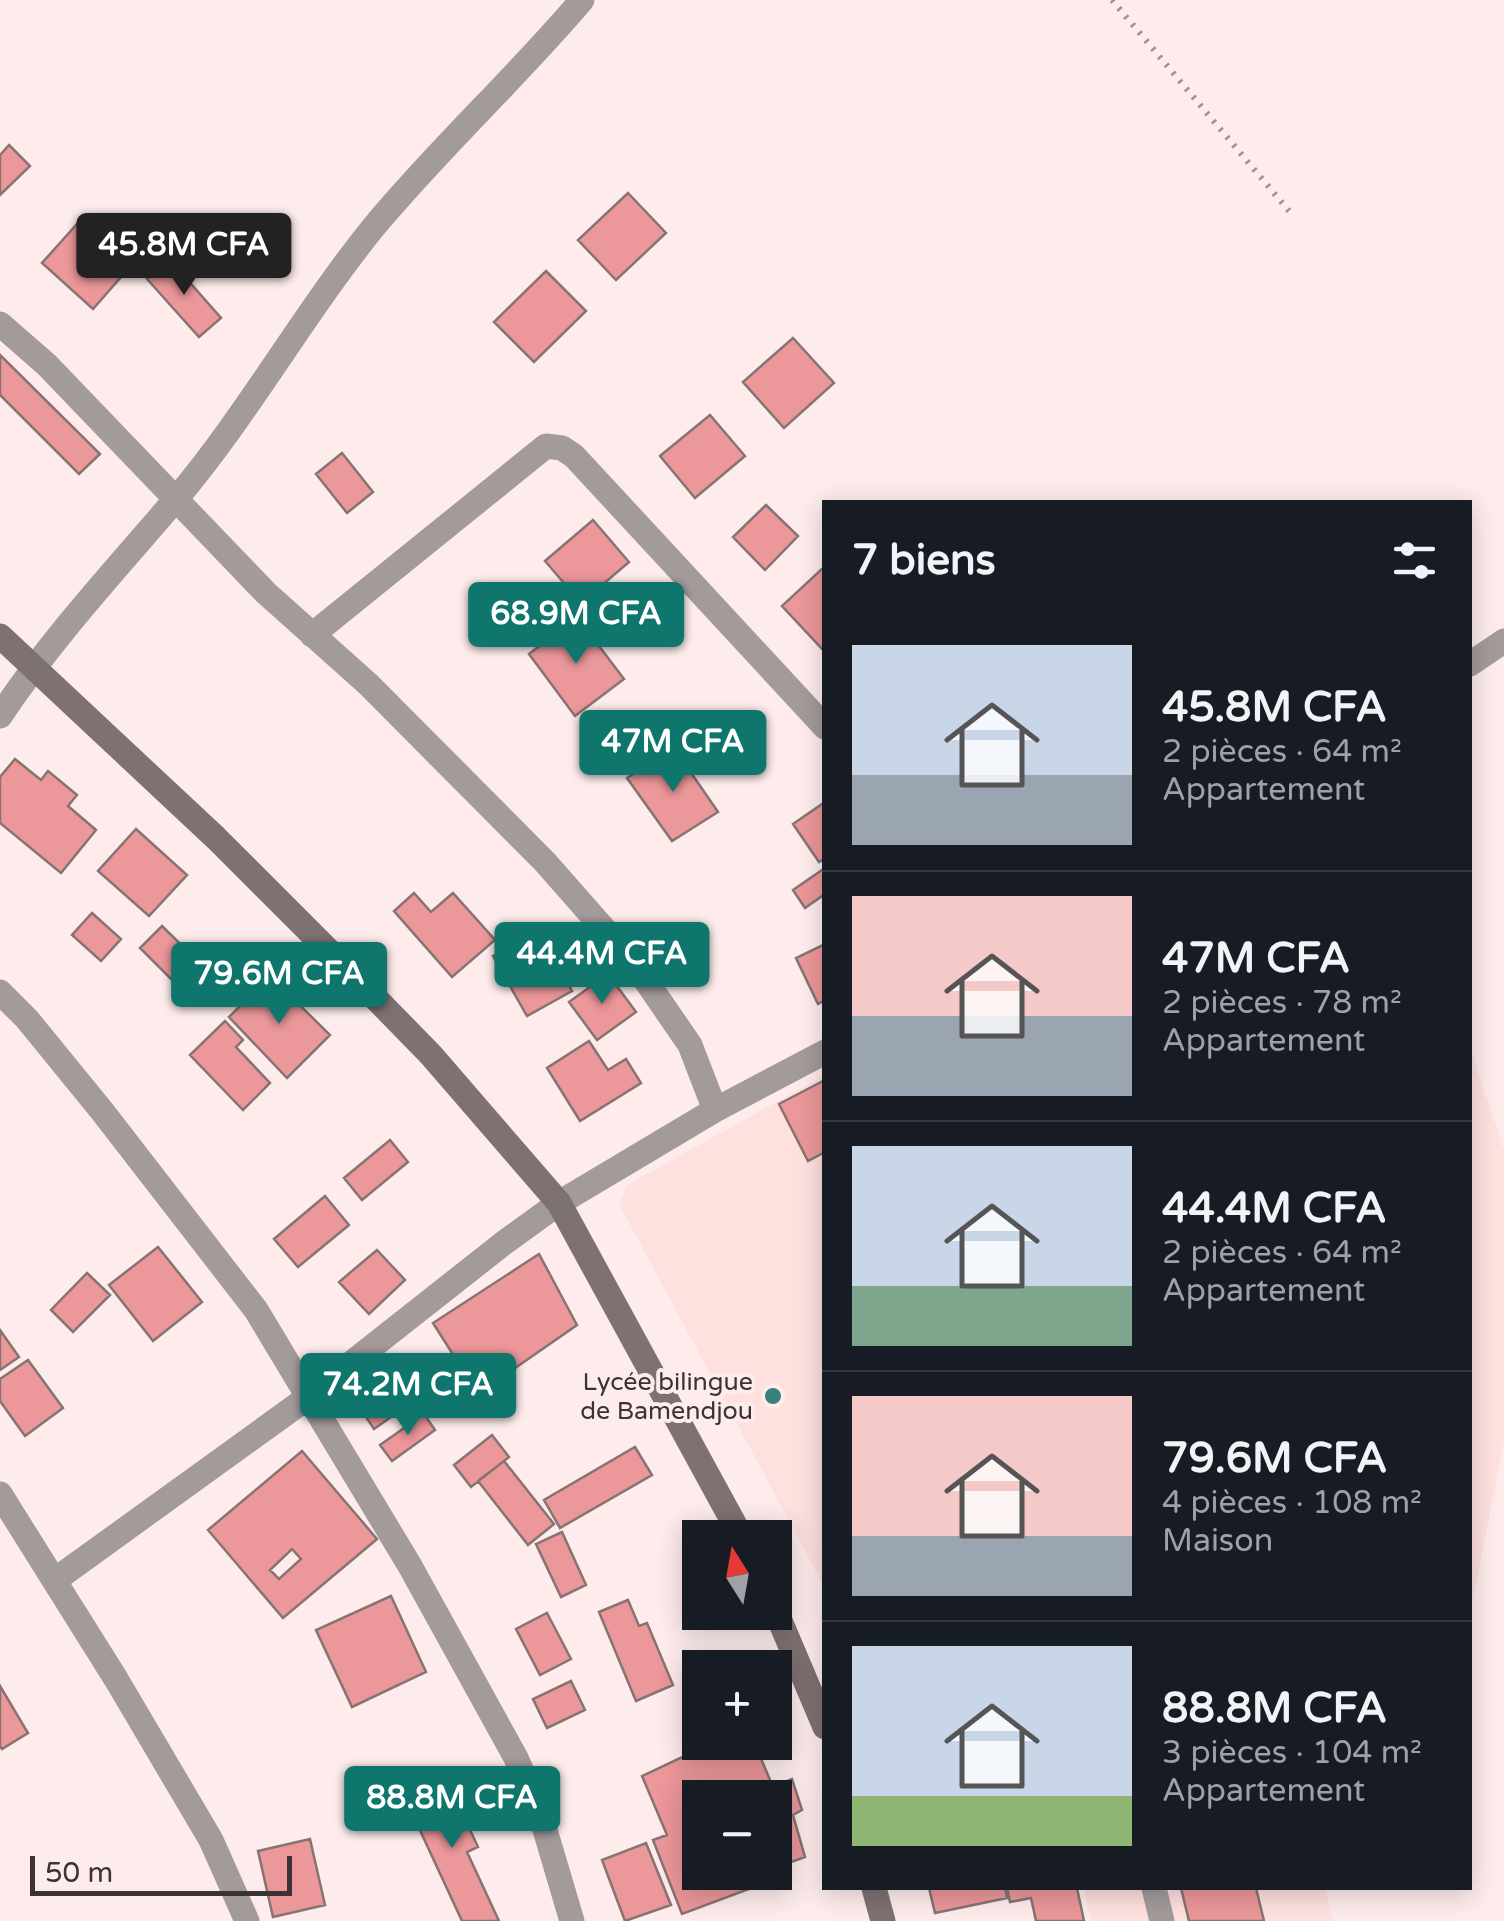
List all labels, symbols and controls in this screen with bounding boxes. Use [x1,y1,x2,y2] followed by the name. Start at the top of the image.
[70,213,298,298] pin: 45.8M CFA
[98,226,270,264] text: 45.8M CFA
[1387,533,1442,588] icon: filters
[852,535,996,586] text: 7 biens
[462,582,690,667] pin: 68.9M CFA
[490,595,662,633] text: 68.9M CFA
[1162,682,1387,733] text: 45.8M CFA
[932,685,1052,805] icon: home
[581,710,765,795] pin: 47M CFA
[601,723,745,761] text: 47M CFA
[1162,733,1402,771] text: 2 pièces · 64 m²
[1162,771,1365,809] text: Appartement
[488,922,716,1007] pin: 44.4M CFA
[1162,933,1350,984] text: 47M CFA
[516,935,688,973] text: 44.4M CFA
[932,936,1052,1056] icon: home
[165,942,393,1027] pin: 79.6M CFA
[193,955,365,993] text: 79.6M CFA
[1162,984,1402,1022] text: 2 pièces · 78 m²
[1162,1022,1365,1060] text: Appartement
[1162,1183,1387,1234] text: 44.4M CFA
[932,1186,1052,1306] icon: home
[1162,1234,1402,1272] text: 2 pièces · 64 m²
[1162,1272,1365,1310] text: Appartement
[294,1353,522,1438] pin: 74.2M CFA
[322,1366,494,1404] text: 74.2M CFA
[580,1367,753,1426] place label: Lycée bilingue de Bamendjou
[762,1385,784,1407] marker: Lycée bilingue de Bamendjou
[1162,1433,1387,1484] text: 79.6M CFA
[932,1436,1052,1556] icon: home
[1162,1484,1422,1522] text: 4 pièces · 108 m²
[682,1520,792,1630] north arrow
[682,1520,792,1890] map controls
[1162,1522,1273,1560] text: Maison
[682,1650,792,1760] button: +
[1162,1683,1387,1734] text: 88.8M CFA
[932,1686,1052,1806] icon: home
[1162,1734,1422,1772] text: 3 pièces · 104 m²
[338,1766,566,1851] pin: 88.8M CFA
[1162,1772,1365,1810] text: Appartement
[366,1779,538,1817] text: 88.8M CFA
[682,1780,792,1890] button: −
[30,1851,292,1896] scale bar
[45,1856,113,1890] text: 50 m

